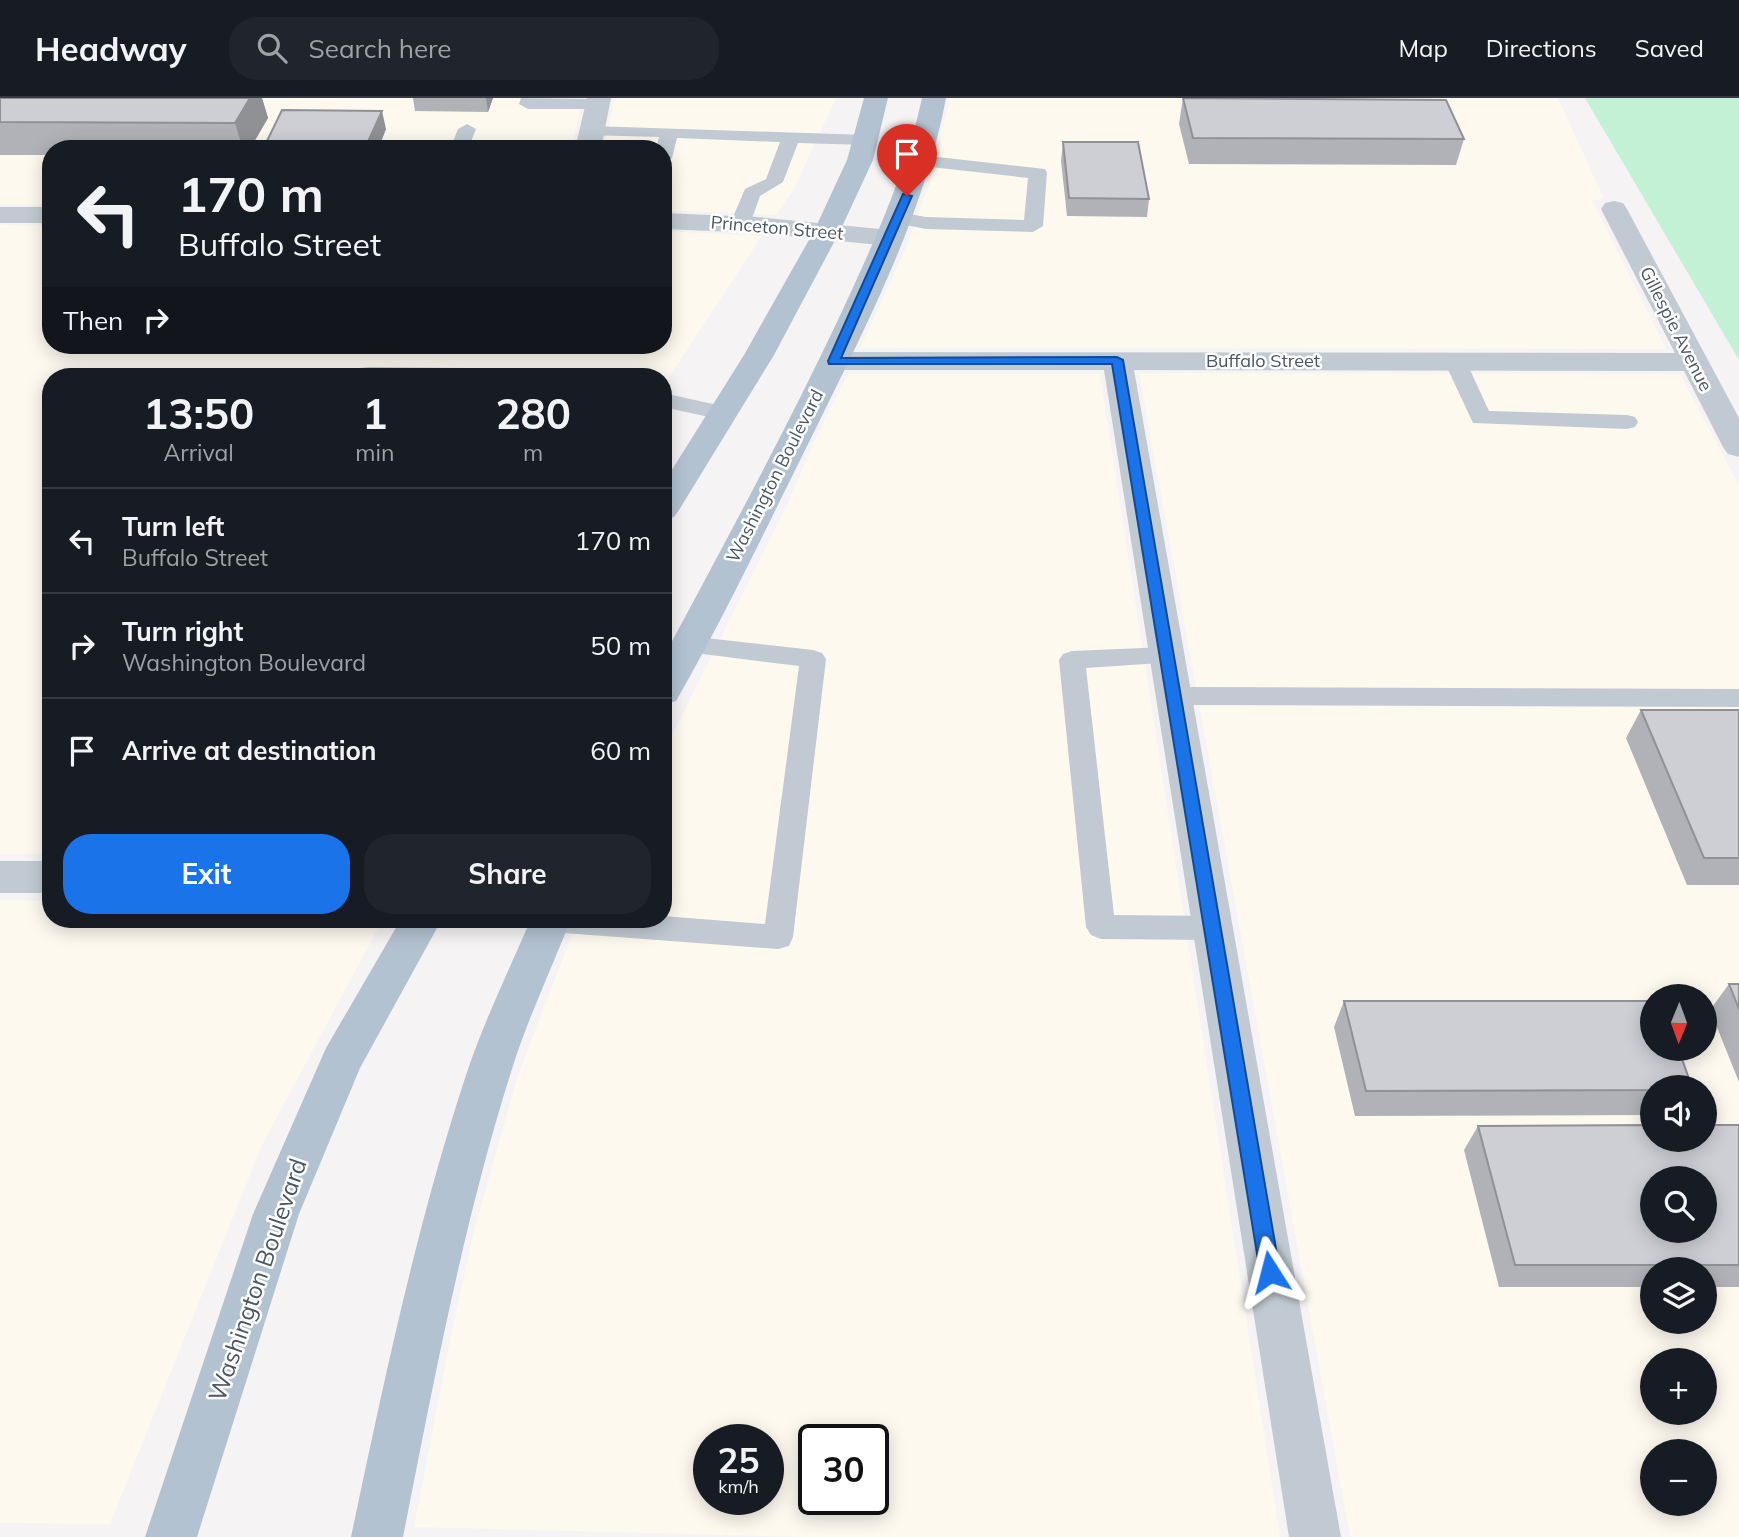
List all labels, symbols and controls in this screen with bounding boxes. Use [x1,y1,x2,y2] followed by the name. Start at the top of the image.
[229,17,719,80] search box
[35,28,187,69] text: Headway
[253,29,291,67] icon: search
[309,32,451,65] text: Search here
[1398,33,1448,63] text: Map
[1486,33,1597,63] text: Directions
[1635,33,1704,63] text: Saved
[877,124,937,196] pin
[888,135,926,173] icon: arrive
[178,163,324,224] text: 170 m
[63,168,154,259] icon: left
[710,210,844,245] street label: Princeton Street
[178,224,381,264] text: Buffalo Street
[1635,263,1718,395] street label: Gillespie Avenue
[137,301,175,339] icon: right
[63,304,123,337] text: Then
[1206,349,1320,372] street label: Buffalo Street
[721,385,828,566] street label: Washington Boulevard
[143,387,254,440] text: 13:50
[362,387,387,440] text: 1
[495,387,571,440] text: 280
[163,438,234,467] text: Arrival
[355,438,394,467] text: min
[523,438,543,467] text: m
[122,510,224,543] text: Turn left
[63,522,101,560] icon: left
[575,524,651,557] text: 170 m
[122,543,268,572] text: Buffalo Street
[122,615,243,648] text: Turn right
[63,627,101,665] icon: right
[590,629,651,662] text: 50 m
[122,648,366,677] text: Washington Boulevard
[63,732,101,770] icon: arrive
[122,734,377,767] text: Arrive at destination
[590,734,651,767] text: 60 m
[63,834,350,914] button: Exit
[364,834,651,914] button: Share
[1640,984,1717,1060] north arrow
[1640,984,1717,1516] map controls
[1640,1075,1717,1152] button: sound
[201,1154,313,1405] street label: Washington Boulevard
[1640,1166,1717,1243] button: search
[1233,1235,1307,1309] position arrow
[1640,1257,1717,1334] button: layers
[1640,1348,1717,1425] button: +
[798,1424,889,1515] speed limit sign: 30
[717,1438,760,1482] text: 25
[1640,1439,1717,1516] button: −
[718,1475,759,1498] text: km/h

